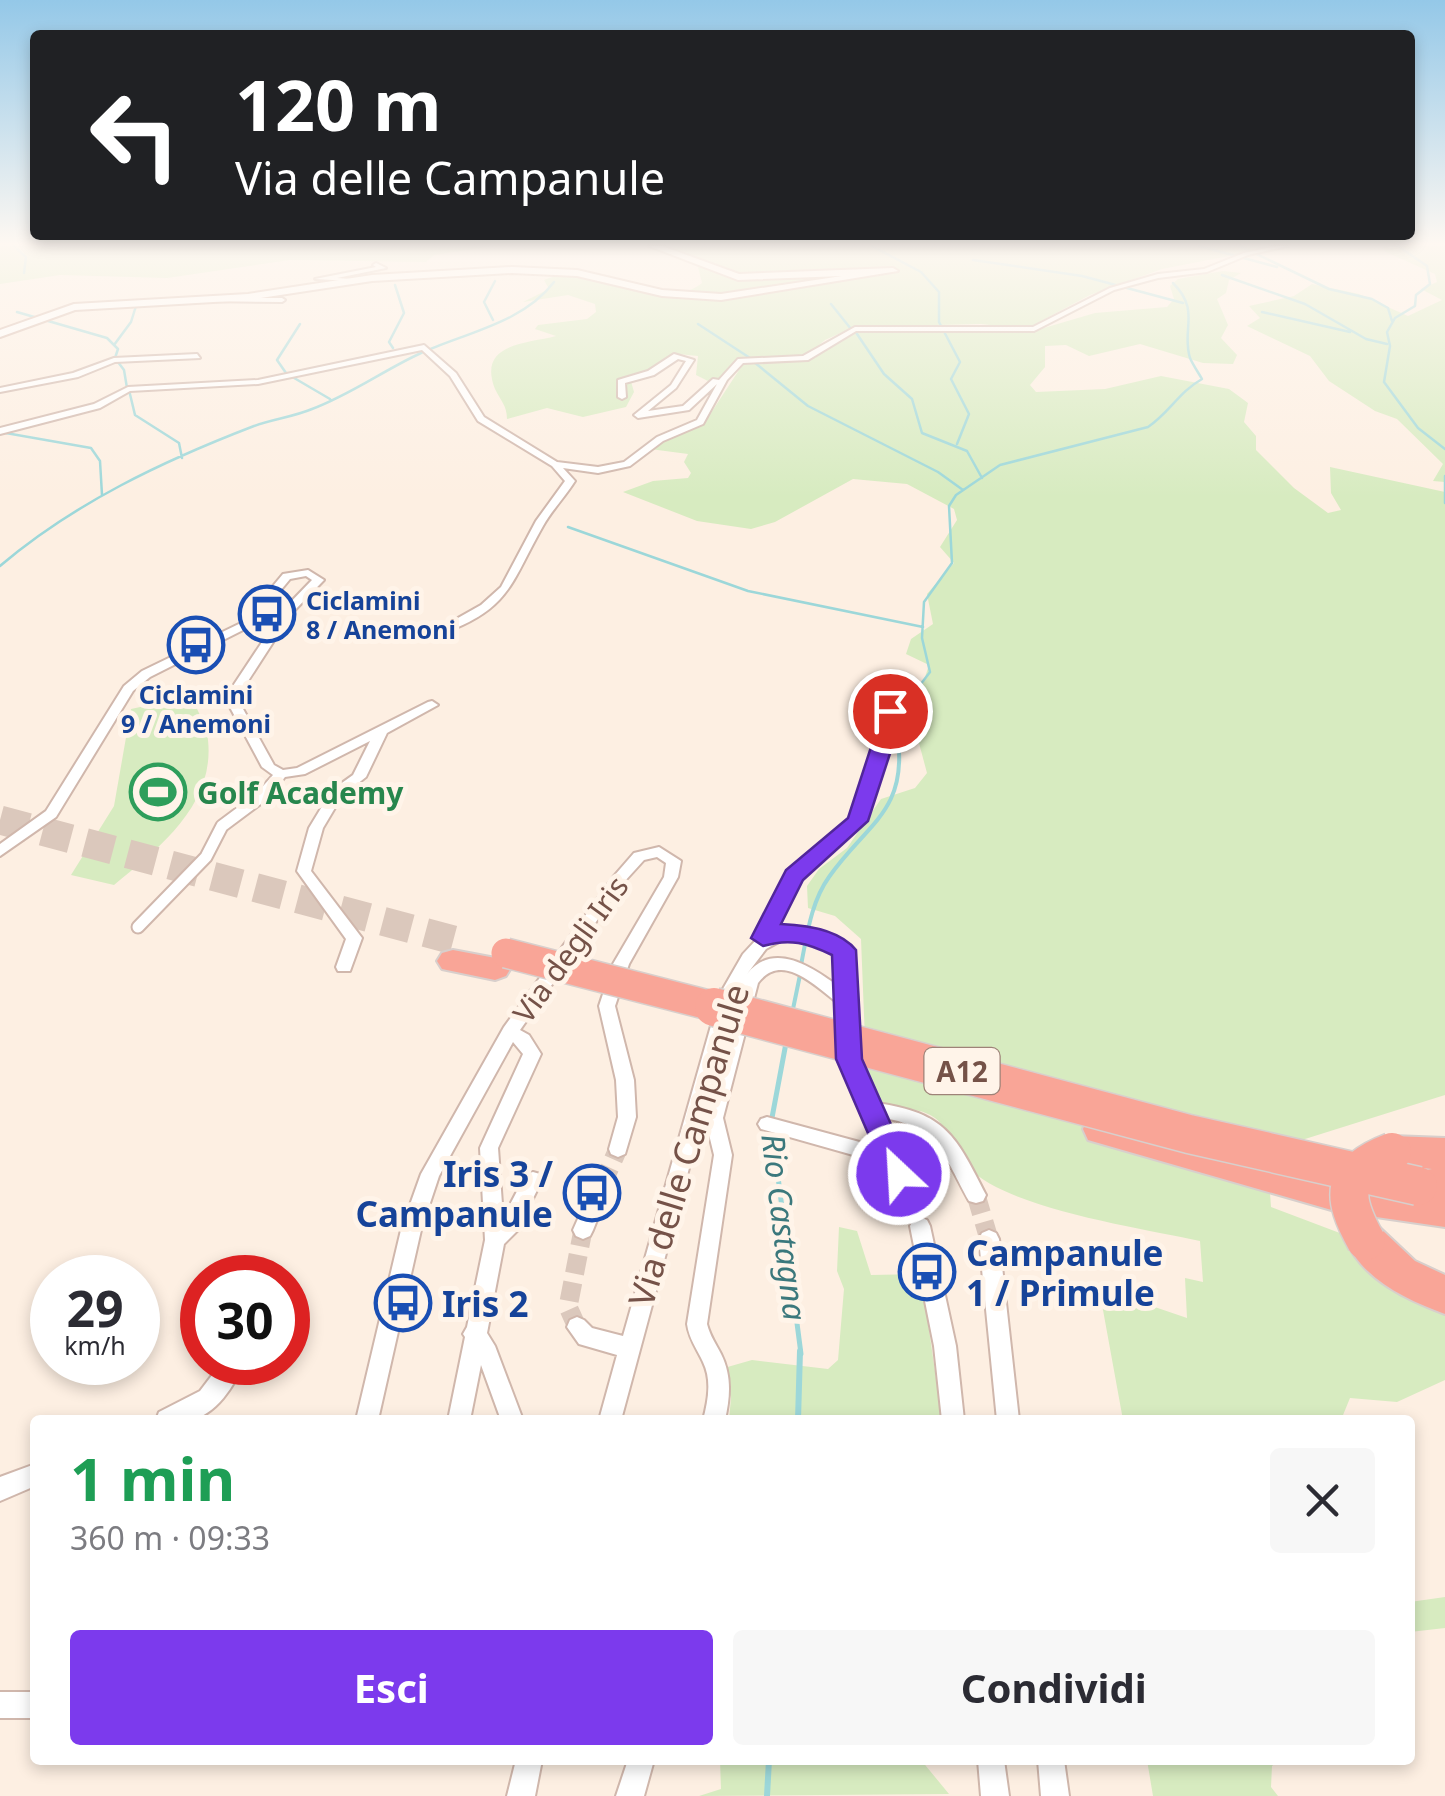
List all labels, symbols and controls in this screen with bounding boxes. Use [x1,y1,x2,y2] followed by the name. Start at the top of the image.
[235,56,442,152] text: 120 m
[70,70,200,200] icon: left
[235,147,665,208] text: Via delle Campanule
[306,583,456,646] place label: Ciclamini 8 / Anemoni
[237,584,297,644] bus stop icon: Ciclamini 8 / Anemoni
[166,615,226,675] bus stop icon: Ciclamini 9 / Anemoni
[848,669,933,754] pin
[121,677,271,740] place label: Ciclamini 9 / Anemoni
[863,684,918,739] icon: arrive
[128,762,188,822] sports icon: Golf Academy
[197,772,404,813] place label: Golf Academy
[503,867,637,1031] street label: Via degli Iris
[617,978,759,1312] street label: Via delle Campanule
[924,1048,1000,1094] road number: A12
[847,1122,951,1226] position arrow
[752,1131,818,1323] water label: Rio Castagna
[356,1150,553,1237] place label: Iris 3 / Campanule
[562,1163,622,1223] bus stop icon: Iris 3 / Campanule
[966,1229,1163,1316] place label: Campanule 1 / Primule
[897,1242,957,1302] bus stop icon: Campanule 1 / Primule
[180,1255,310,1385] speed limit sign: 30
[373,1273,433,1333] bus stop icon: Iris 2
[66,1274,124,1342] text: 29
[442,1280,528,1327] place label: Iris 2
[64,1328,126,1362] text: km/h
[70,1437,235,1519] text: 1 min
[1270,1448,1375,1553] button: close
[70,1516,270,1559] text: 360 m · 09:33
[70,1630,713,1745] button: Esci
[733,1630,1375,1745] button: Condividi

